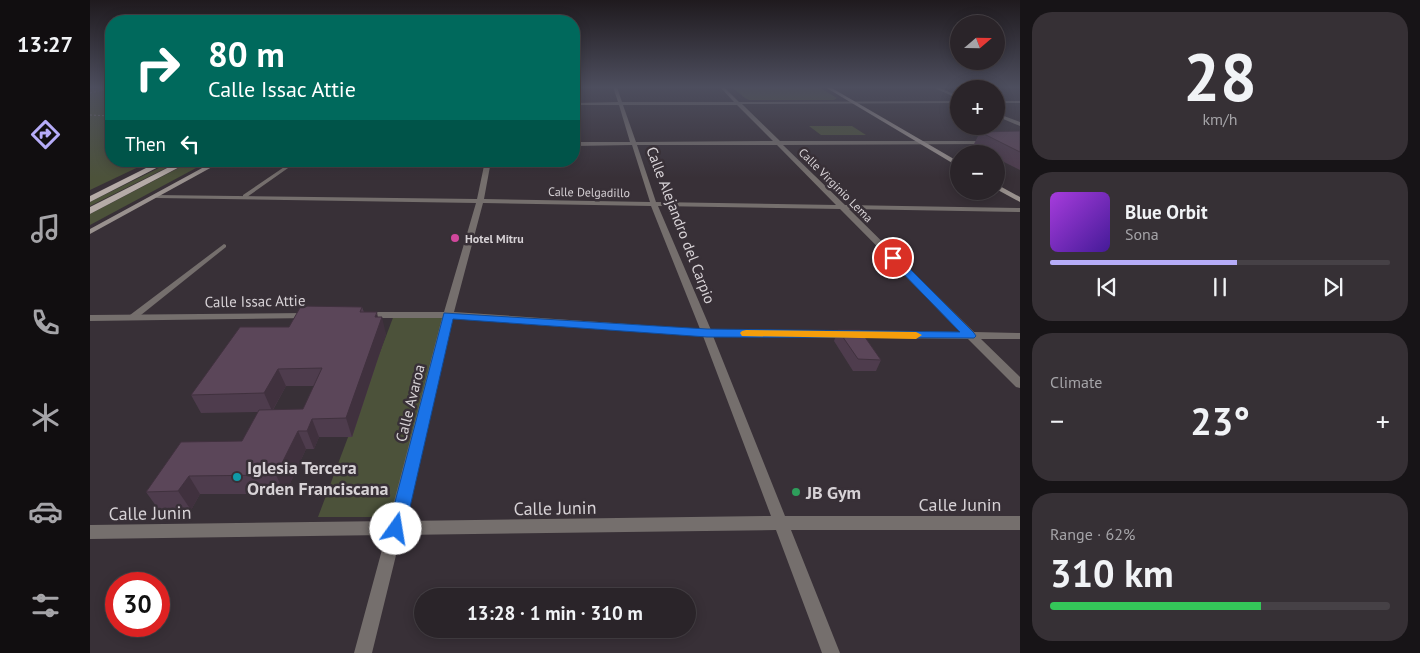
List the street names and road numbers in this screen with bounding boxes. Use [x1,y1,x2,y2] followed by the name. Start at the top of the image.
[642,144,720,306] street label: Calle Alejandro del Carpio
[796,145,876,225] street label: Calle Virginio Lema
[548,184,630,200] street label: Calle Delgadillo
[204,291,306,311] street label: Calle Issac Attie
[391,362,429,444] street label: Calle Avaroa
[919,493,1001,516] street label: Calle Junin
[513,496,597,520] street label: Calle Junin
[108,501,192,525] street label: Calle Junin

